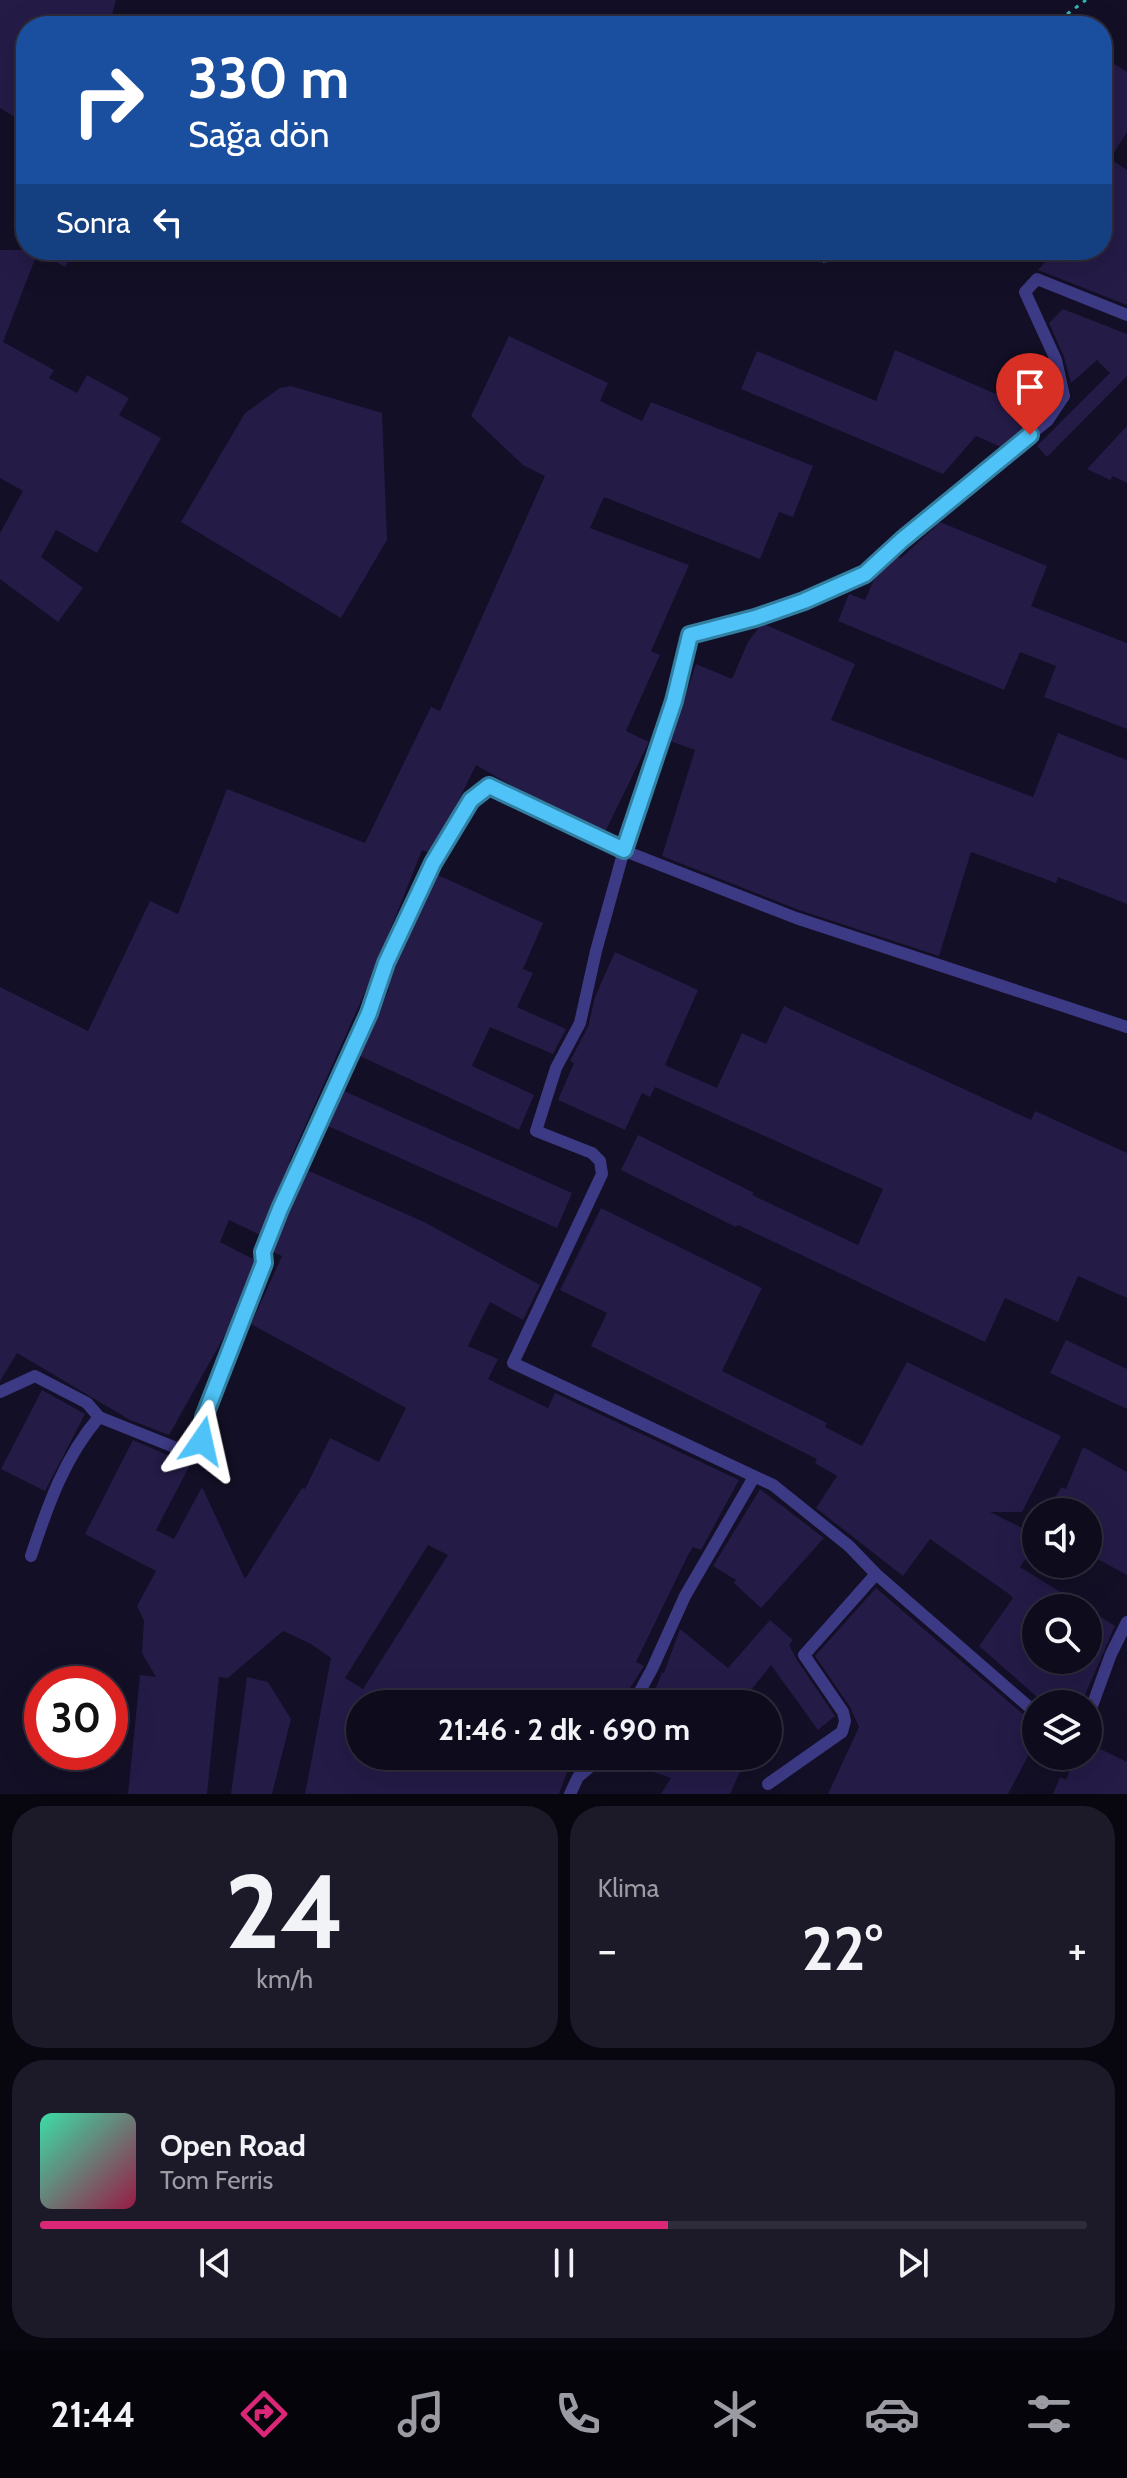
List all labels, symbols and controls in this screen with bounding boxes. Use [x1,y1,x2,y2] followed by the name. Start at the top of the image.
[188,44,349,112] text: 330 m
[56,48,160,152] icon: right
[188,112,330,156] text: Sağa dön
[146,200,190,244] icon: left
[56,204,130,241] text: Sonra
[996,353,1064,435] pin
[1008,365,1052,409] icon: arrive
[160,1399,244,1483] position arrow
[1022,1498,1102,1770] map controls
[1022,1498,1102,1578] button: sound
[1022,1594,1102,1674] button: search
[24,1666,128,1770] speed limit sign: 30
[1022,1690,1102,1770] button: layers
[438,1711,690,1748] text: 21:46 · 2 dk · 690 m
[225,1848,345,1974] text: 24
[598,1872,659,1904] text: Klima
[802,1912,883,1985] text: 22°
[598,1923,617,1976] text: −
[1068,1923,1087,1976] text: +
[256,1963,313,1995] text: km/h
[160,2127,306,2164] text: Open Road
[160,2164,273,2196] text: Tom Ferris
[193,2241,237,2285] icon: previous
[542,2241,586,2285] icon: pause
[891,2241,935,2285] icon: next
[236,2386,292,2442] icon: directions
[393,2386,449,2442] icon: music
[550,2386,606,2442] icon: phone
[707,2386,763,2442] icon: climate
[864,2386,920,2442] icon: car
[1021,2386,1077,2442] icon: filters
[50,2392,135,2436] text: 21:44

